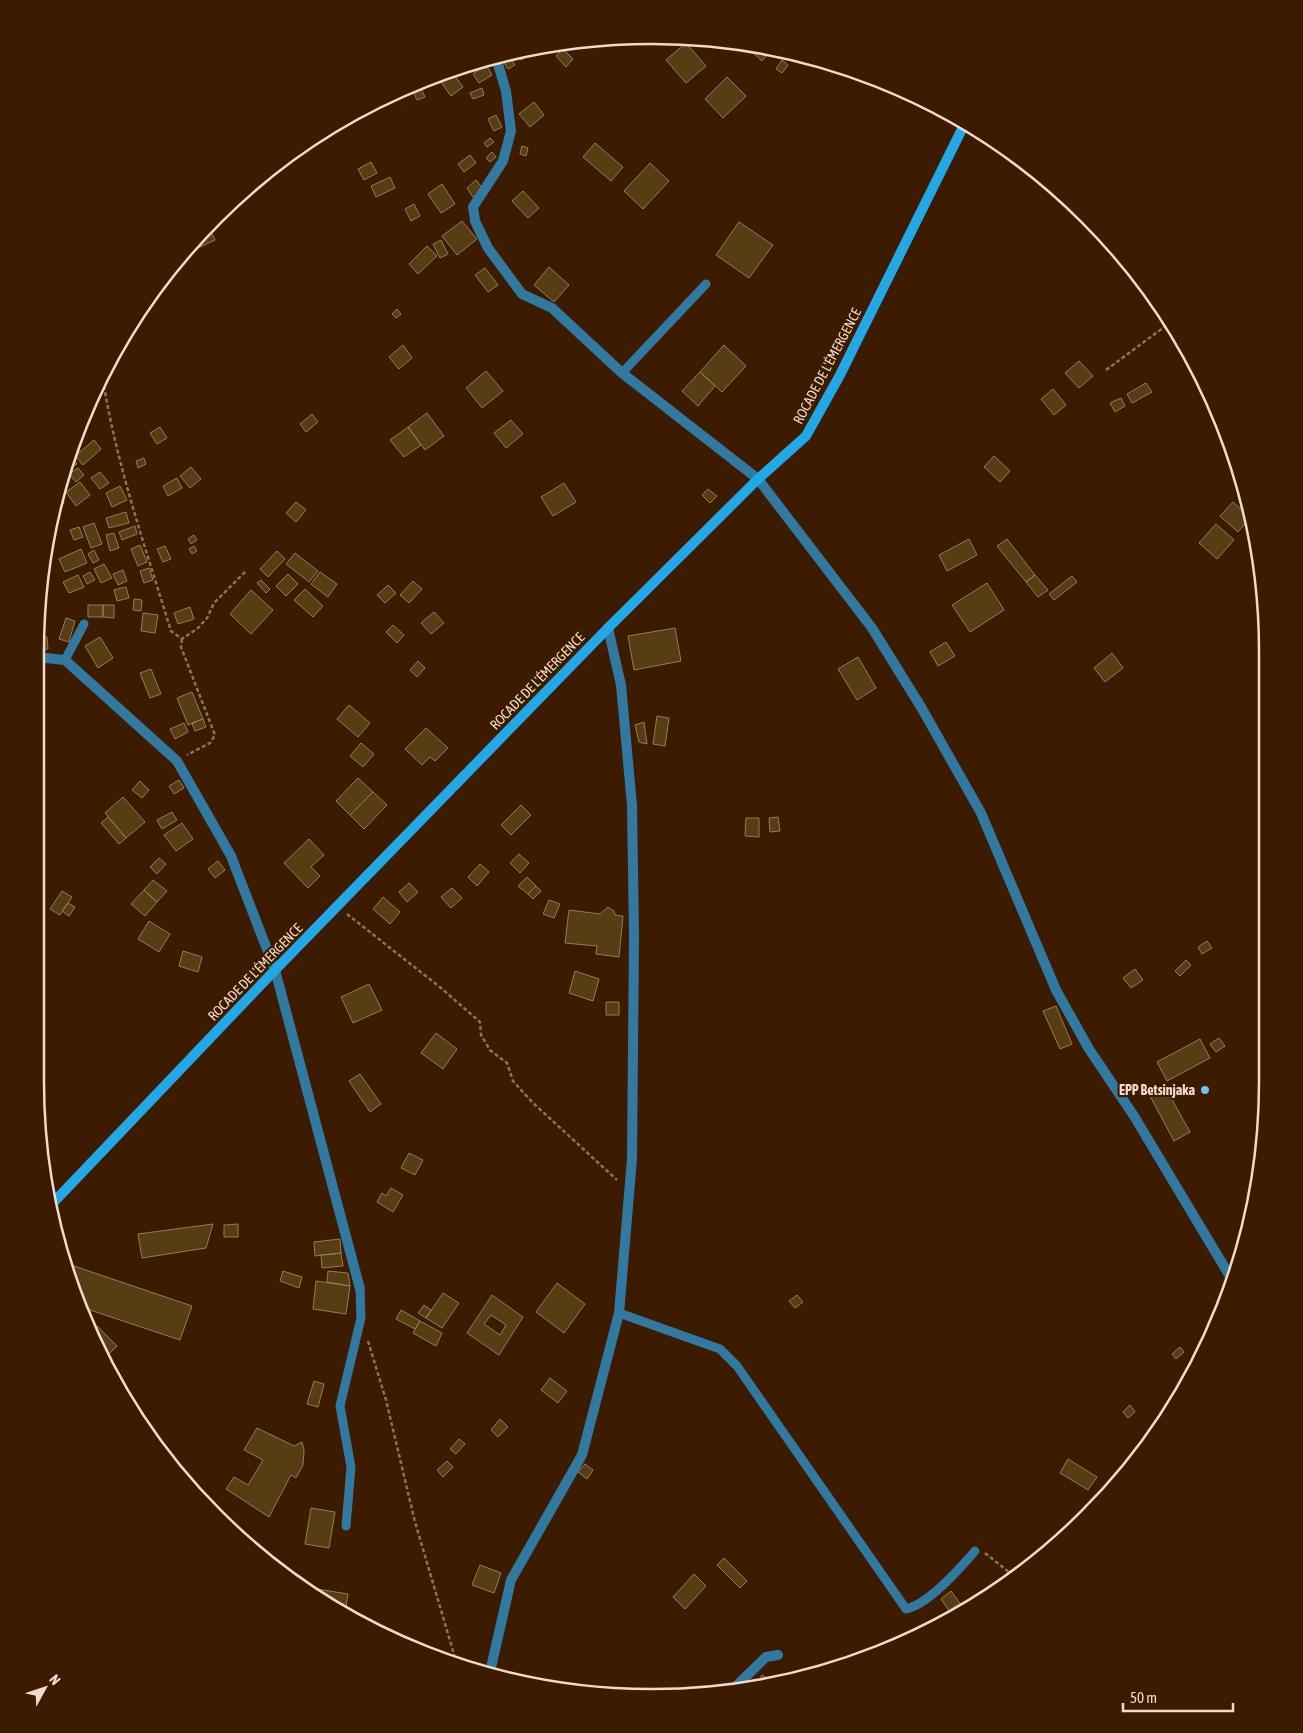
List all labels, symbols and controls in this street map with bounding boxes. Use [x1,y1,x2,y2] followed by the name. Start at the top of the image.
[790,305,864,427] street label: ROCADE DE L'ÉMERGENCE
[487,629,587,733] street label: ROCADE DE L'ÉMERGENCE
[205,920,305,1024] street label: ROCADE DE L'ÉMERGENCE
[1119,1082,1195,1098] place label: EPP Betsinjaka
[1199,1084,1211,1096] marker: EPP Betsinjaka
[20,1663,70,1713] north arrow
[46,1671,64,1688] text: N
[1123,1680,1233,1712] scale bar
[1130,1689,1157,1706] text: 50 m

